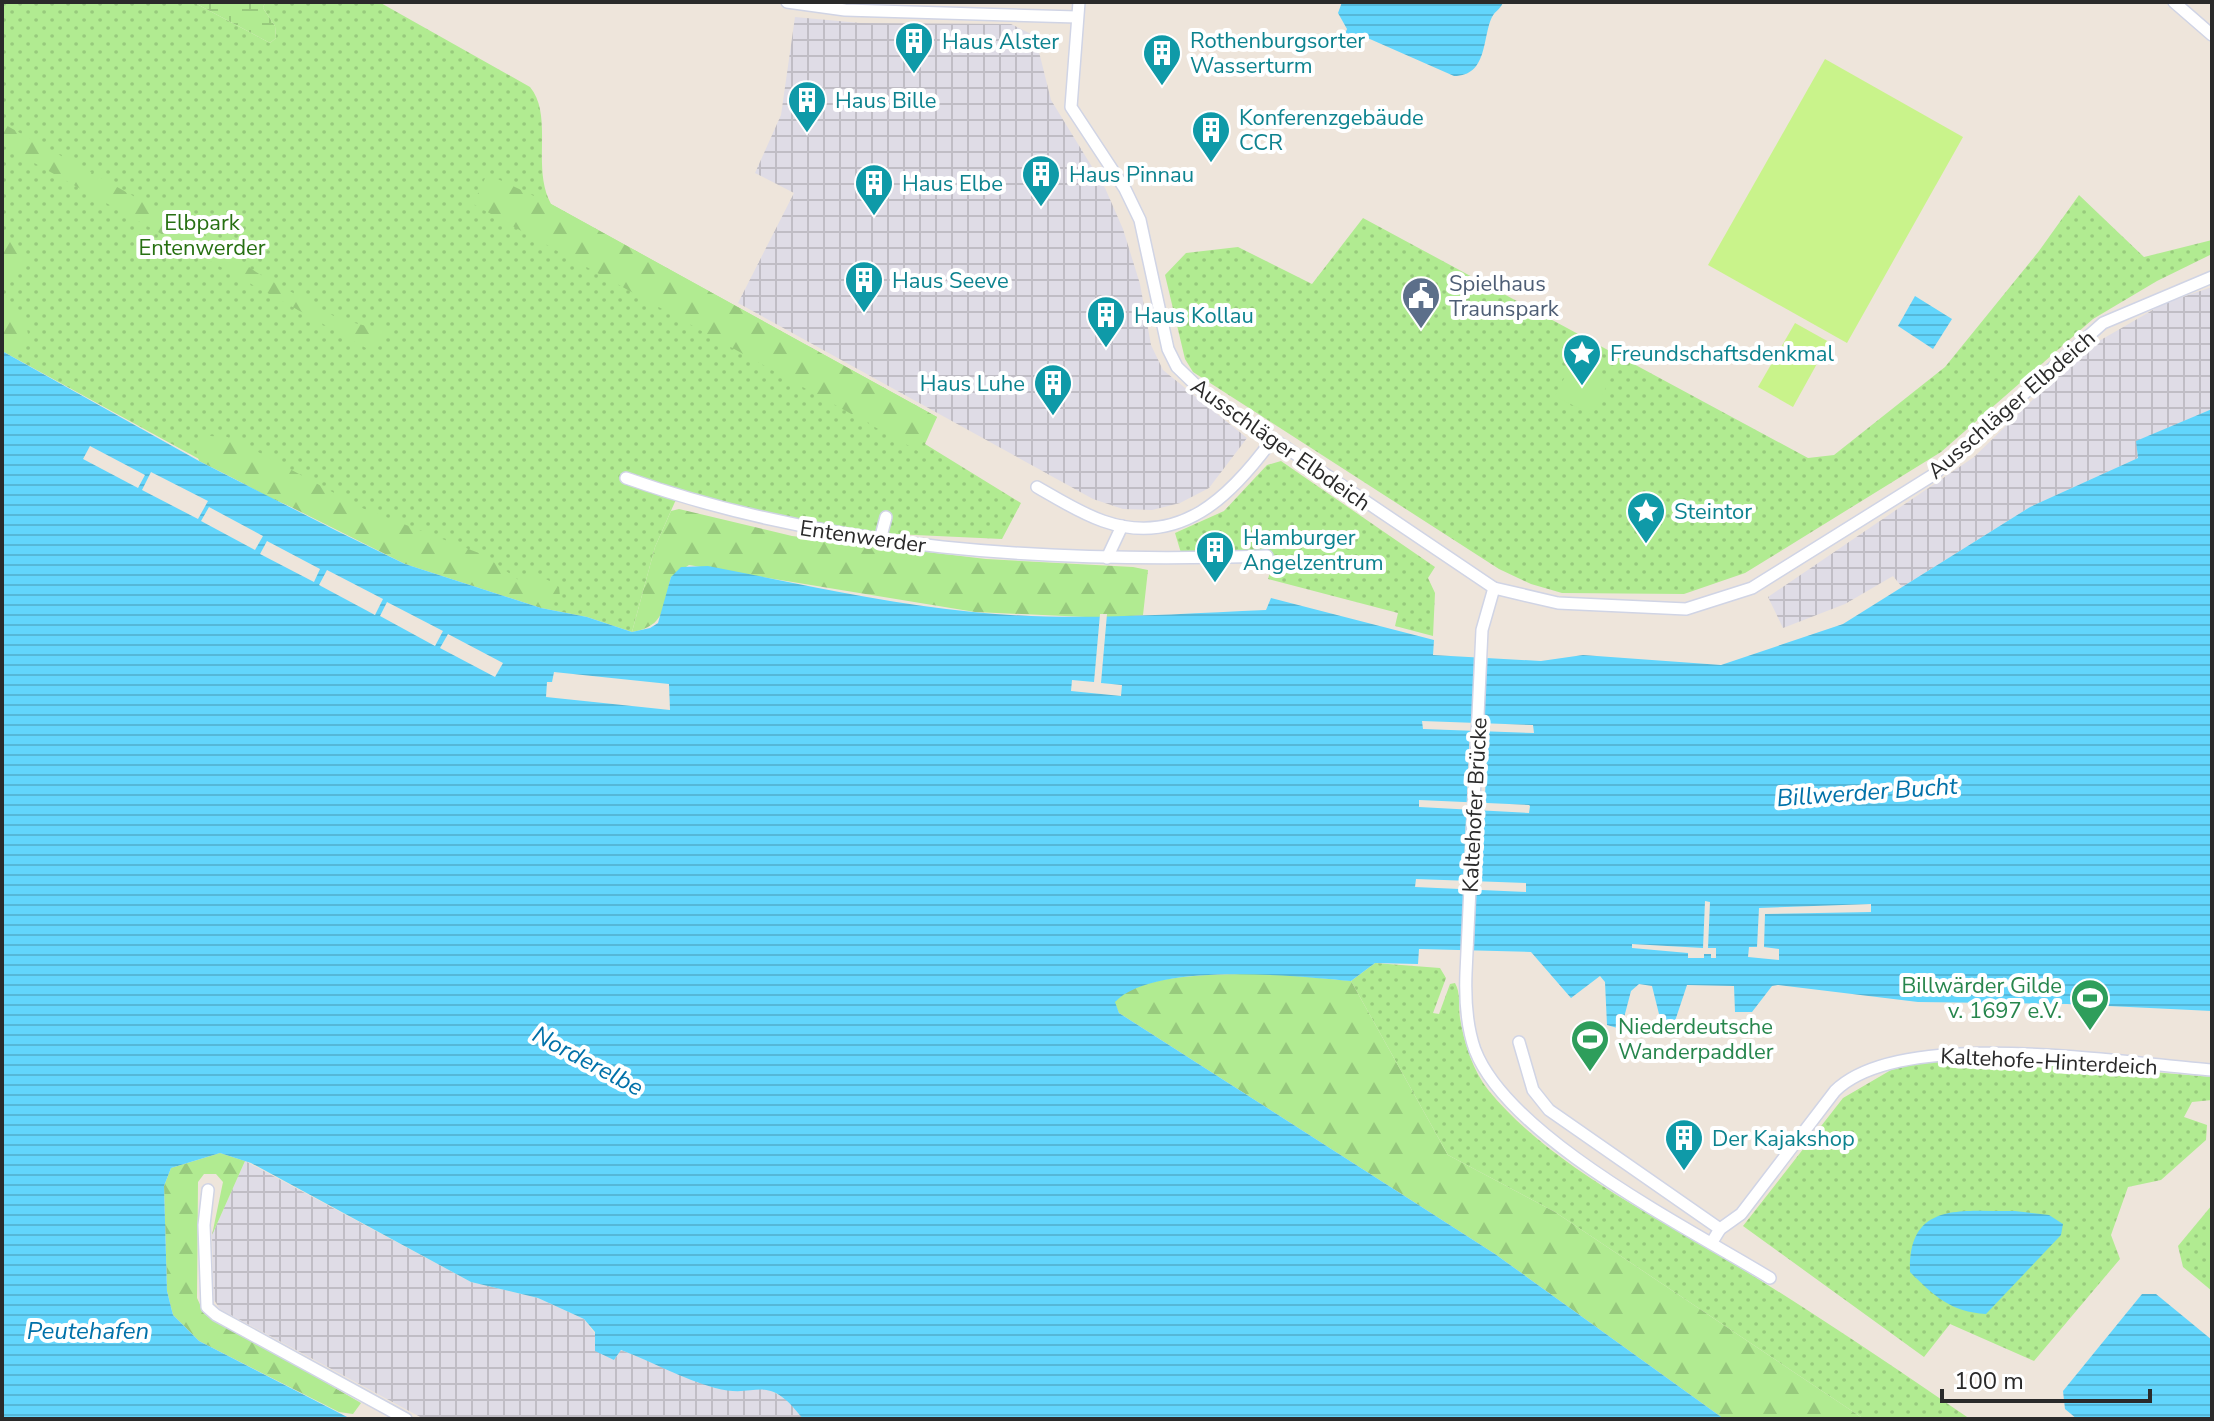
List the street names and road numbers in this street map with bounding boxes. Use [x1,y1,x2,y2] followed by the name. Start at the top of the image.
[1921,324,2102,486] street label: Ausschläger Elbdeich
[1185,371,1376,518] street label: Ausschläger Elbdeich
[798,513,928,561] street label: Entenwerder
[1455,717,1495,894] street label: Kaltehofer Brücke
[1939,1041,2158,1083] street label: Kaltehofe-Hinterdeich

